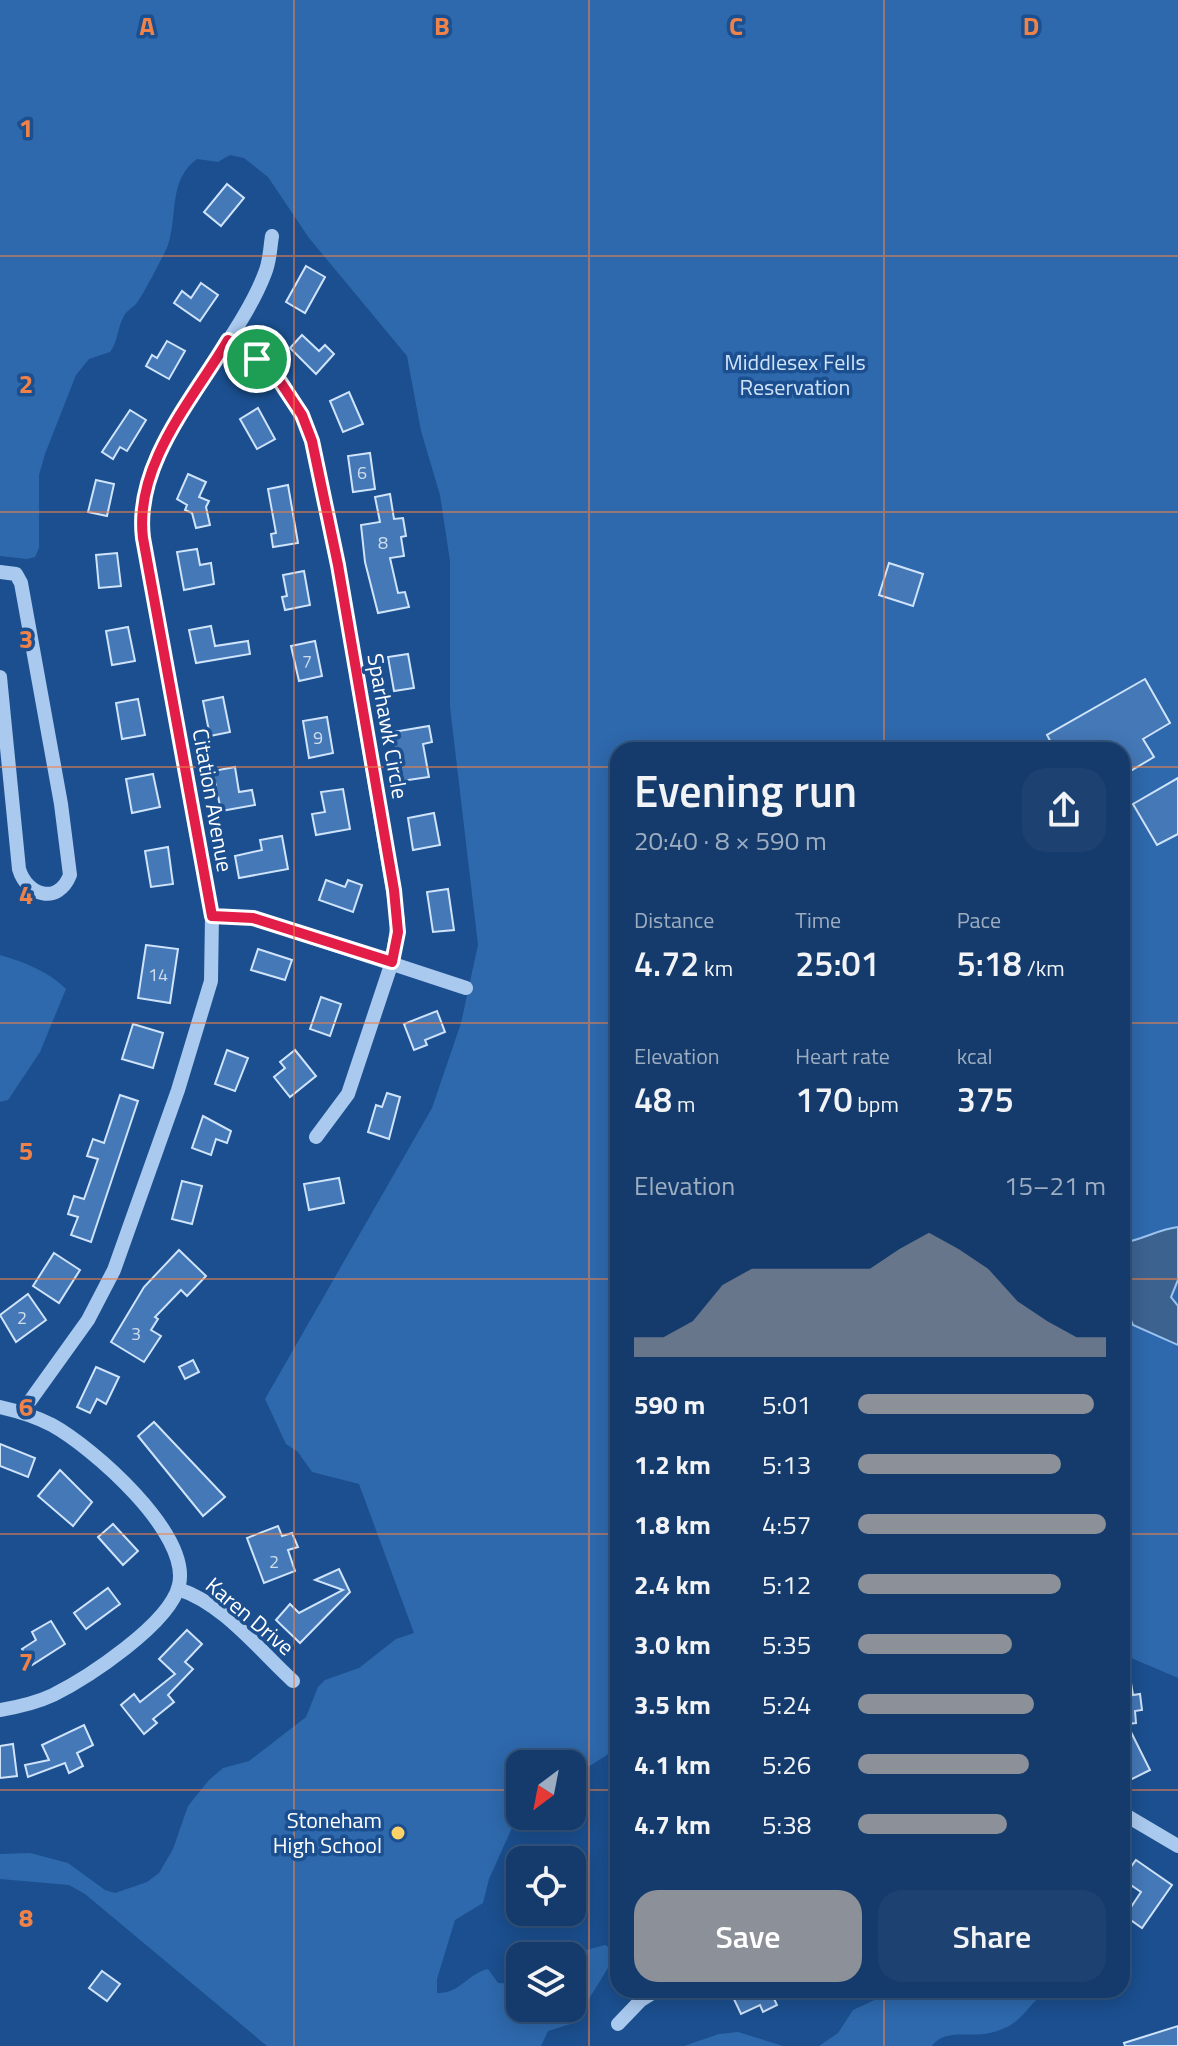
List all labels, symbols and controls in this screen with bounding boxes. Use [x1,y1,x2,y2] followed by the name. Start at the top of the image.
[139,6,155,45] text: A
[434,6,450,45] text: B
[729,6,743,45] text: C
[1023,6,1039,45] text: D
[19,108,33,147] text: 1
[223,325,291,393] pin
[235,337,279,381] icon: arrive
[724,345,866,404] park label: Middlesex Fells Reservation
[19,364,33,403] text: 2
[357,459,367,486] house number: 6
[378,529,388,556] house number: 8
[19,619,33,658] text: 3
[302,648,312,675] house number: 7
[358,651,418,801] street label: Sparhawk Circle
[313,724,323,751] house number: 9
[184,726,242,874] street label: Citation Avenue
[634,757,857,824] text: Evening run
[1022,768,1106,852] button: share
[634,821,827,860] text: 20:40 · 8 × 590 m
[19,875,33,914] text: 4
[634,903,714,937] text: Distance
[795,903,841,937] text: Time
[957,903,1001,937] text: Pace
[634,937,699,989] text: 4.72
[795,937,880,989] text: 25:01
[957,937,1022,989] text: 5:18
[699,951,733,985] text: km
[1022,951,1065,985] text: /km
[148,961,168,988] house number: 14
[634,1039,720,1073] text: Elevation
[795,1039,890,1073] text: Heart rate
[957,1039,993,1073] text: kcal
[634,1073,672,1125] text: 48
[795,1073,852,1125] text: 170
[957,1073,1014,1125] text: 375
[672,1087,695,1121] text: m
[852,1087,899,1121] text: bpm
[19,1131,33,1170] text: 5
[634,1166,735,1205] text: Elevation
[1004,1166,1106,1205] text: 15–21 m
[17,1304,27,1331] house number: 2
[131,1320,141,1347] house number: 3
[634,1385,705,1424] text: 590 m
[762,1385,811,1424] text: 5:01
[19,1387,33,1426] text: 6
[634,1445,711,1484] text: 1.2 km
[762,1445,811,1484] text: 5:13
[634,1505,711,1544] text: 1.8 km
[762,1505,811,1544] text: 4:57
[269,1548,279,1575] house number: 2
[634,1565,711,1604] text: 2.4 km
[762,1565,811,1604] text: 5:12
[198,1569,302,1663] street label: Karen Drive
[634,1625,711,1664] text: 3.0 km
[762,1625,811,1664] text: 5:35
[19,1642,33,1681] text: 7
[634,1685,711,1724] text: 3.5 km
[762,1685,811,1724] text: 5:24
[634,1745,711,1784] text: 4.1 km
[762,1745,811,1784] text: 5:26
[506,1750,586,1830] north arrow
[506,1750,586,2022] map controls
[273,1803,382,1862] place label: Stoneham High School
[634,1805,711,1844] text: 4.7 km
[762,1805,811,1844] text: 5:38
[389,1824,407,1842] marker: Stoneham High School
[506,1846,586,1926] button: locate
[634,1890,862,1982] button: Save
[878,1890,1106,1982] button: Share
[19,1898,33,1937] text: 8
[506,1942,586,2022] button: layers

